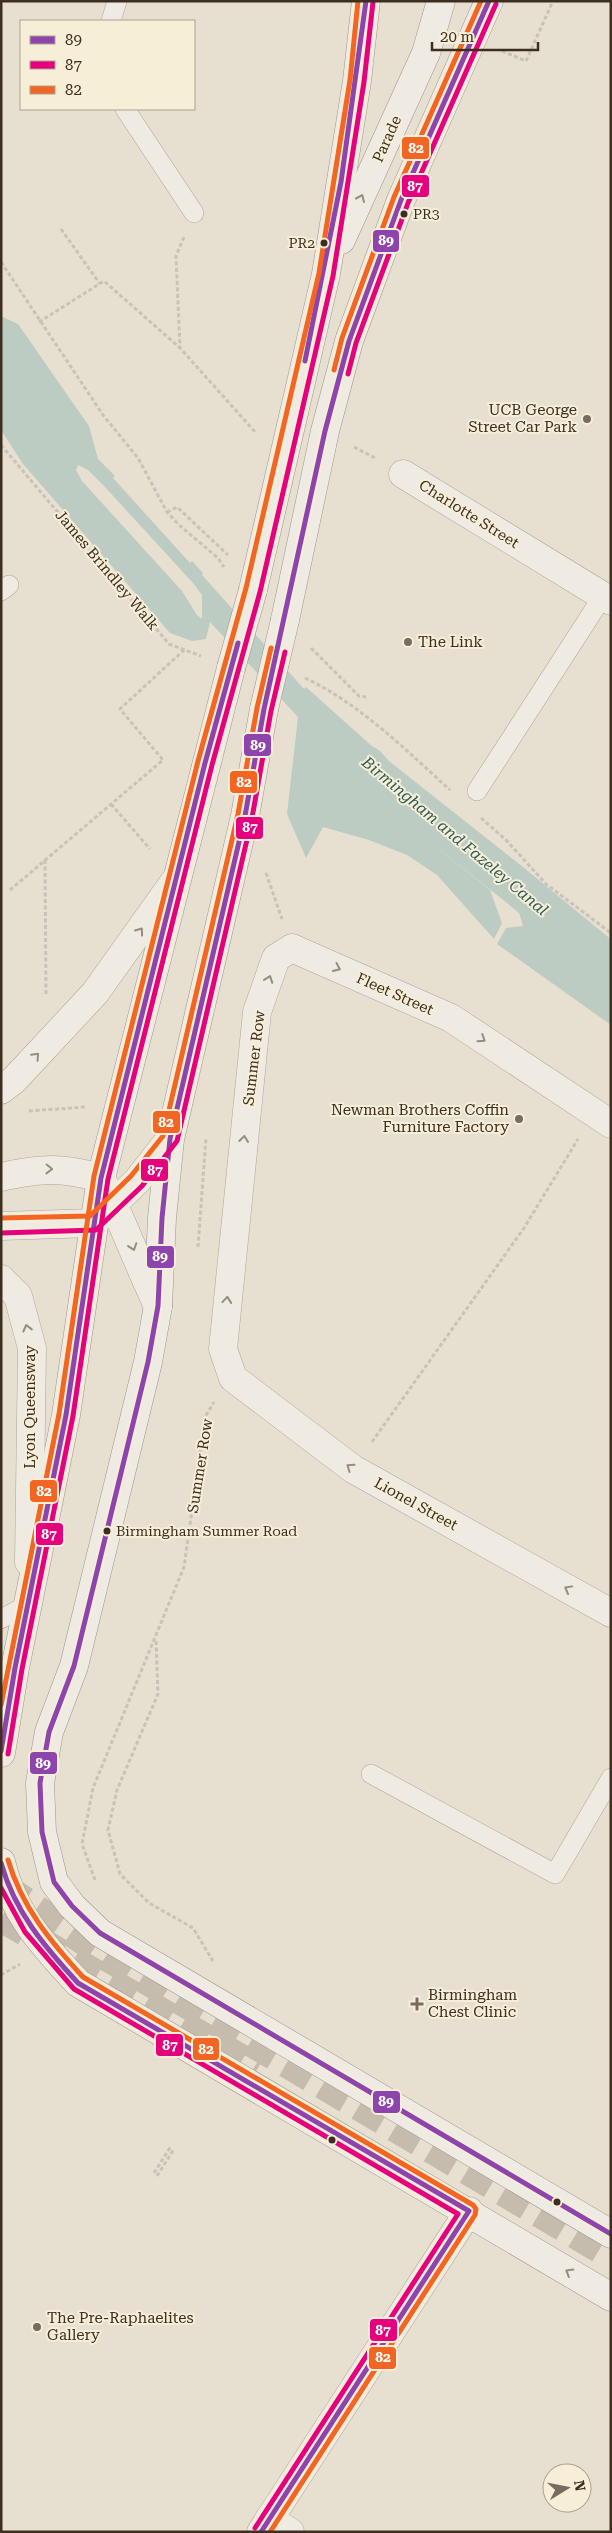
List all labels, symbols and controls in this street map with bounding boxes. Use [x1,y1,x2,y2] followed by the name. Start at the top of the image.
[20,20,195,110] legend
[432,20,538,52] scale bar
[440,28,475,46] text: 20 m
[65,31,82,49] text: 89
[65,56,82,74] text: 87
[65,81,82,99] text: 82
[369,113,405,165] street label: Parade
[401,136,430,160] line badge: 82
[408,140,424,156] text: 82
[401,174,430,198] line badge: 87
[407,178,423,194] text: 87
[354,194,364,203] one-way arrow
[413,206,440,222] place label: PR3
[399,209,409,219] marker: PR3
[372,229,400,253] line badge: 89
[378,232,394,248] text: 89
[289,235,315,251] place label: PR2
[319,238,329,248] marker: PR2
[468,401,577,436] place label: UCB George Street Car Park
[581,413,593,425] marker: UCB George Street Car Park
[416,476,523,552] street label: Charlotte Street
[51,506,163,634] street label: James Brindley Walk
[418,633,483,651] place label: The Link
[402,636,414,648] marker: The Link
[243,733,272,757] line badge: 89
[250,737,266,753] text: 89
[357,752,552,920] water label: Birmingham and Fazeley Canal
[229,770,258,794] line badge: 82
[236,774,252,790] text: 82
[235,816,264,840] line badge: 87
[242,819,258,835] text: 87
[134,927,143,937] one-way arrow
[332,961,341,972] one-way arrow
[354,969,437,1019] street label: Fleet Street
[263,975,273,984] one-way arrow
[239,1009,269,1107] street label: Summer Row
[476,1033,486,1042] one-way arrow
[30,1053,39,1062] one-way arrow
[331,1101,509,1136] place label: Newman Brothers Coffin Furniture Factory
[152,1110,181,1134] line badge: 82
[513,1113,525,1125] marker: Newman Brothers Coffin Furniture Factory
[158,1114,174,1130] text: 82
[238,1134,249,1142] one-way arrow
[140,1158,169,1182] line badge: 87
[147,1162,163,1178] text: 87
[46,1164,53,1174] one-way arrow
[127,1242,137,1251] one-way arrow
[146,1245,175,1269] line badge: 89
[152,1248,168,1264] text: 89
[221,1296,232,1304] one-way arrow
[22,1325,32,1333] one-way arrow
[21,1345,39,1469] street label: Lyon Queensway
[184,1417,216,1515] street label: Summer Row
[347,1464,356,1473] one-way arrow
[371,1474,461,1534] street label: Lionel Street
[29,1479,58,1503] line badge: 82
[36,1483,52,1499] text: 82
[35,1522,64,1546] line badge: 87
[116,1523,297,1539] place label: Birmingham Summer Road
[41,1526,57,1542] text: 87
[102,1526,112,1536] marker: Birmingham Summer Road
[565,1586,574,1596] one-way arrow
[29,1751,58,1775] line badge: 89
[35,1755,51,1771] text: 89
[428,1986,517,2021] place label: Birmingham Chest Clinic
[410,1997,424,2011] marker: Birmingham Chest Clinic
[155,2033,184,2057] line badge: 87
[162,2037,178,2053] text: 87
[192,2037,220,2061] line badge: 82
[198,2041,214,2057] text: 82
[372,2090,401,2114] line badge: 89
[378,2093,394,2109] text: 89
[327,2135,337,2145] unlabelled marker
[552,2197,562,2207] unlabelled marker
[565,2268,574,2278] one-way arrow
[47,2309,194,2344] place label: The Pre-Raphaelites Gallery
[369,2318,398,2342] line badge: 87
[31,2321,43,2333] marker: The Pre-Raphaelites Gallery
[375,2322,391,2338] text: 87
[368,2346,397,2370] line badge: 82
[375,2349,391,2365] text: 82
[542,2463,592,2513] north arrow
[571,2479,589,2493] text: N

